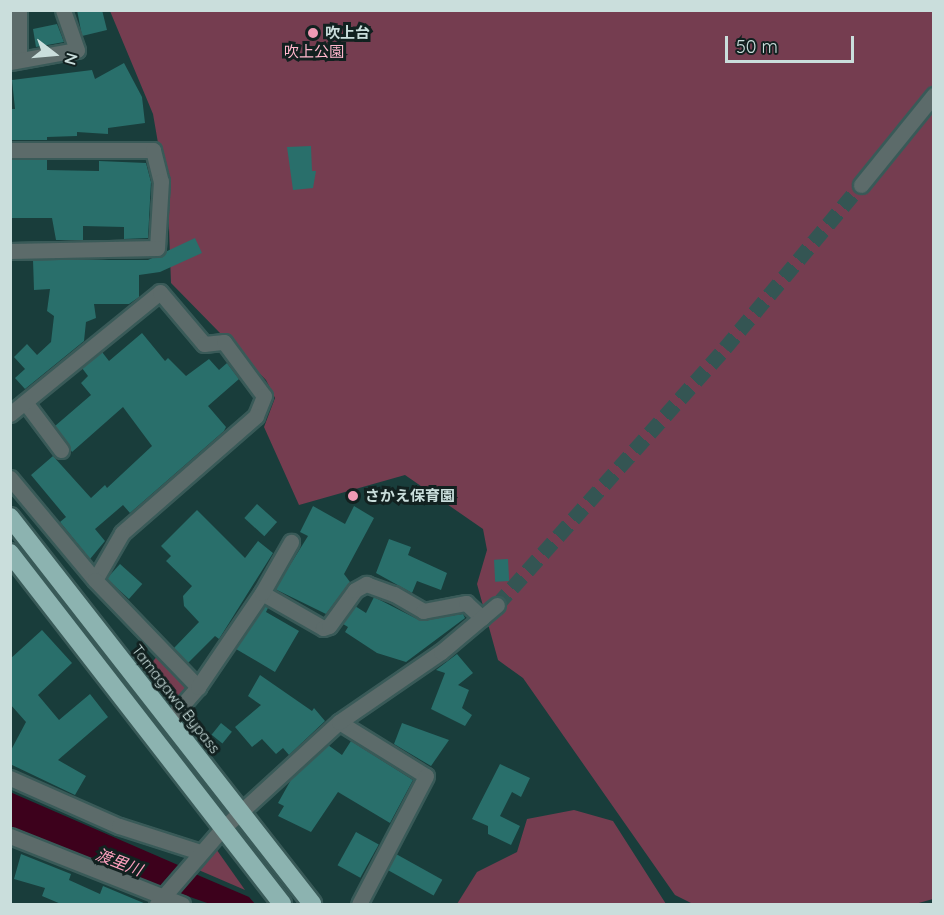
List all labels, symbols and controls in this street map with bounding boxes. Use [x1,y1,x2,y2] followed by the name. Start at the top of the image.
[24,24,84,84] north arrow
[325,24,370,42] place label: 吹上台
[728,24,857,62] scale bar
[306,26,320,40] marker: 吹上台
[736,35,778,58] text: 50 m
[284,43,344,61] park label: 吹上公園
[60,51,83,67] text: N
[365,487,455,505] place label: さかえ保育園
[346,489,360,503] marker: さかえ保育園
[128,641,224,757] street label: Tamagawa Bypass
[93,844,145,880] water label: 渡里川

